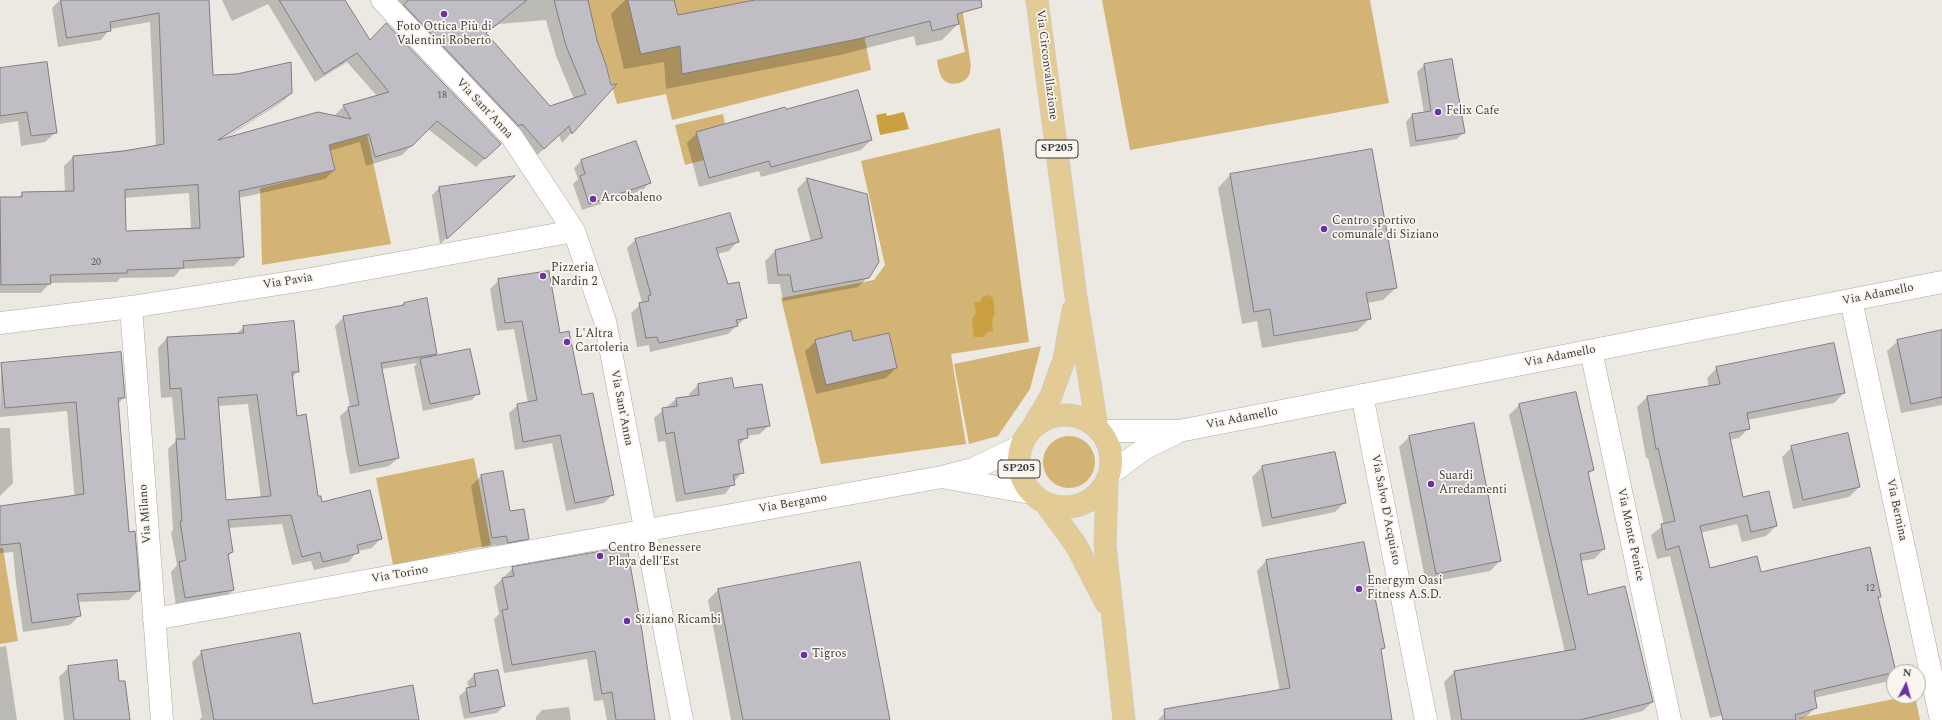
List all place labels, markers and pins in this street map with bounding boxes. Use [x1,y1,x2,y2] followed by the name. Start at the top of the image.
[439,9,449,19] marker: Foto Ottica Più di Valentini Roberto
[396,21,492,49] place label: Foto Ottica Più di Valentini Roberto
[1446,105,1499,119] place label: Felix Cafe
[1433,107,1443,117] marker: Felix Cafe
[601,192,662,206] place label: Arcobaleno
[588,194,598,204] marker: Arcobaleno
[1332,215,1439,243] place label: Centro sportivo comunale di Siziano
[1319,224,1329,234] marker: Centro sportivo comunale di Siziano
[551,262,598,290] place label: Pizzeria Nardin 2
[538,271,548,281] marker: Pizzeria Nardin 2
[575,328,629,356] place label: L'Altra Cartoleria
[562,337,572,347] marker: L'Altra Cartoleria
[1439,470,1507,498] place label: Suardi Arredamenti
[1426,479,1436,489] marker: Suardi Arredamenti
[608,542,701,570] place label: Centro Benessere Playa dell'Est
[595,551,605,561] marker: Centro Benessere Playa dell'Est
[1367,575,1443,603] place label: Energym Oasi Fitness A.S.D.
[1354,584,1364,594] marker: Energym Oasi Fitness A.S.D.
[635,614,721,628] place label: Siziano Ricambi
[622,616,632,626] marker: Siziano Ricambi
[812,648,847,662] place label: Tigros
[799,650,809,660] marker: Tigros

